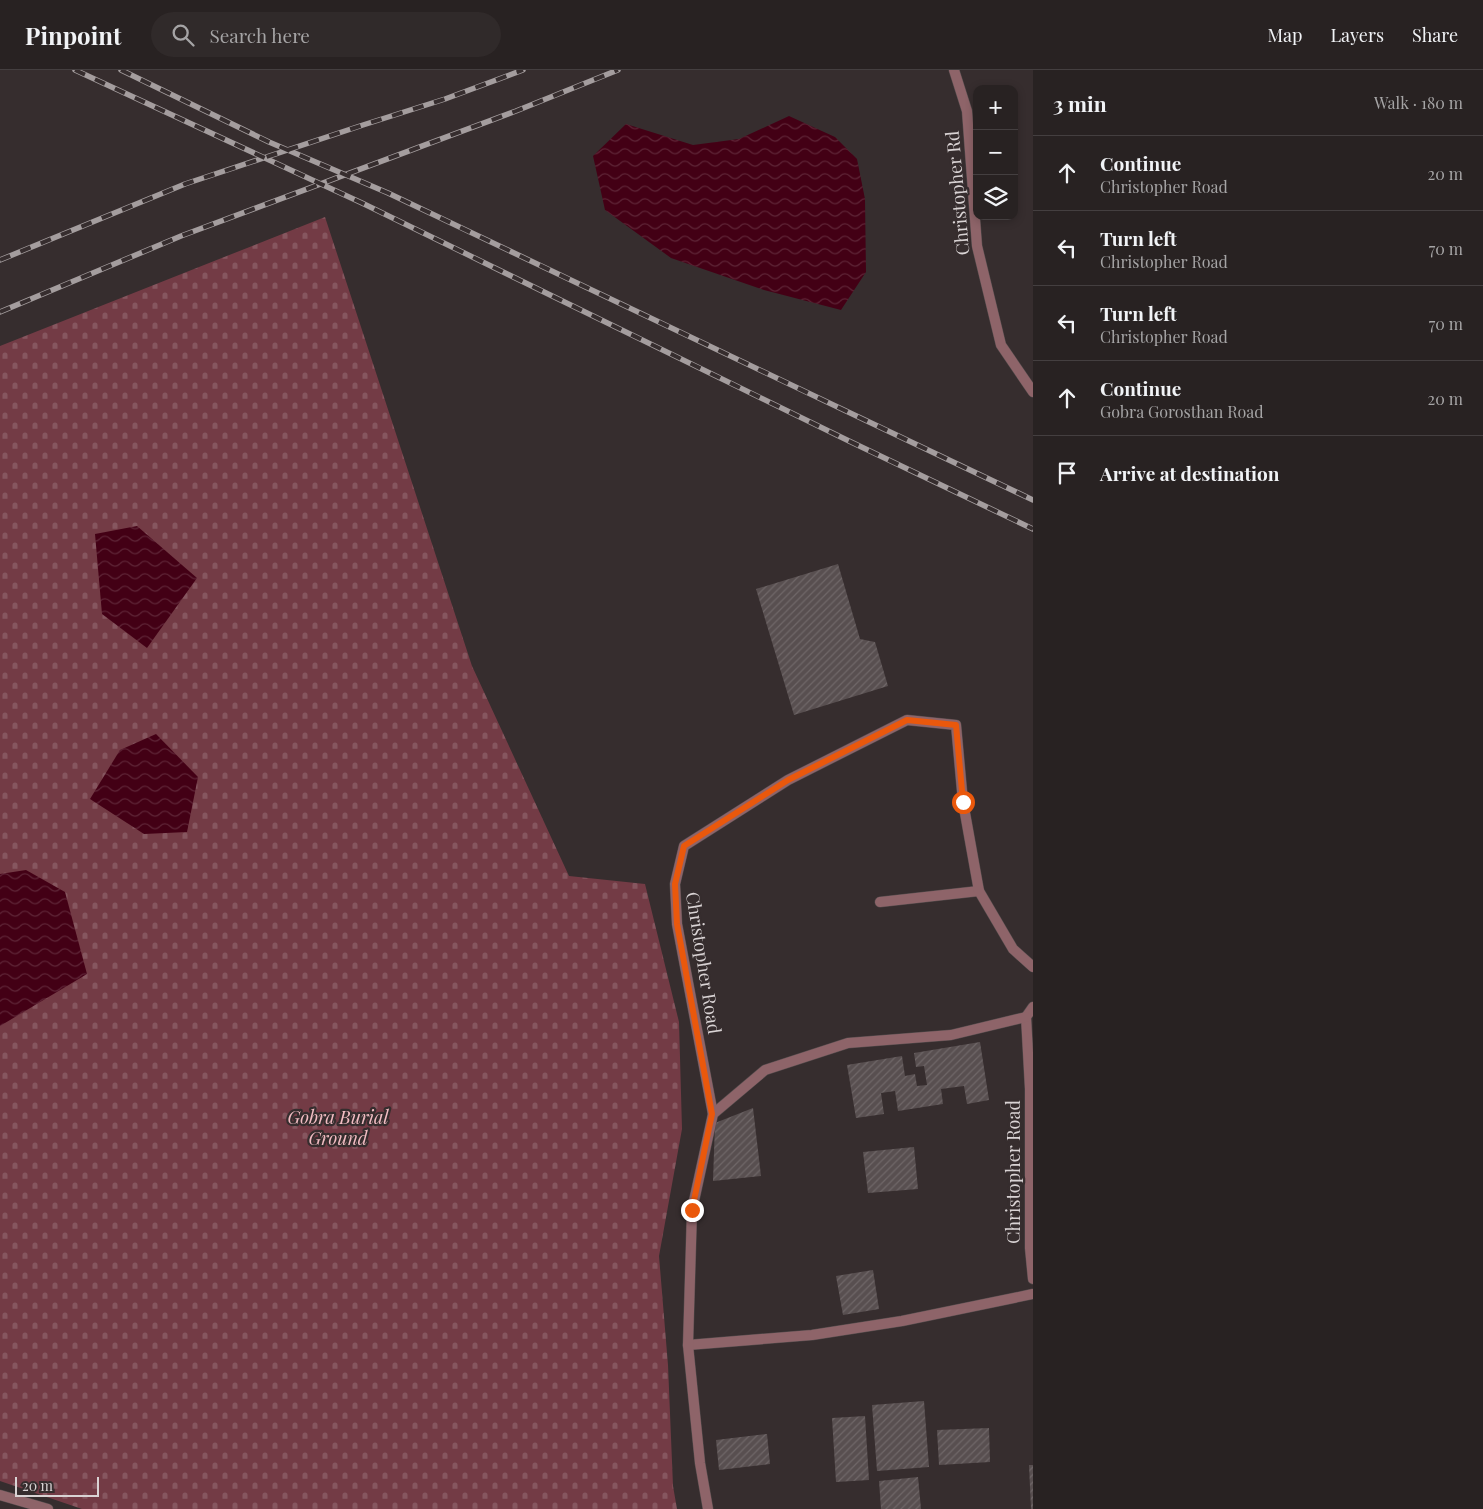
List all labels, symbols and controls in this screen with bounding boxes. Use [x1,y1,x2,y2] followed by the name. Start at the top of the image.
[151,12,501,57] search box
[25,19,121,51] text: Pinpoint
[169,21,197,49] icon: search
[209,22,310,48] text: Search here
[1267,23,1302,47] text: Map
[1330,23,1384,47] text: Layers
[1412,23,1458,47] text: Share
[973,85,1018,220] map controls
[973,85,1018,130] button: +
[1053,89,1107,117] text: 3 min
[1374,92,1463,113] text: Walk · 180 m
[940,129,974,256] street label: Christopher Rd
[973,130,1018,175] button: −
[1100,150,1181,176] text: Continue
[1053,159,1081,187] icon: ahead
[1428,163,1463,184] text: 20 m
[973,175,1018,220] button: layers
[1100,176,1228,197] text: Christopher Road
[1100,225,1177,251] text: Turn left
[1053,234,1081,262] icon: left
[1429,238,1463,259] text: 70 m
[1100,251,1228,272] text: Christopher Road
[1100,300,1177,326] text: Turn left
[1053,309,1081,337] icon: left
[1429,313,1463,334] text: 70 m
[1100,326,1228,347] text: Christopher Road
[1100,375,1181,401] text: Continue
[1053,384,1081,412] icon: ahead
[1428,388,1463,409] text: 20 m
[1100,401,1264,422] text: Gobra Gorosthan Road
[1053,459,1081,487] icon: arrive
[1100,460,1280,486] text: Arrive at destination
[952,791,975,814] route start
[681,890,727,1036] street label: Christopher Road
[1001,1100,1025,1244] street label: Christopher Road
[288,1105,389,1150] park label: Gobra Burial Ground
[681,1199,704,1222] route end
[15,1474,99,1497] scale bar
[22,1476,53,1495] text: 20 m

